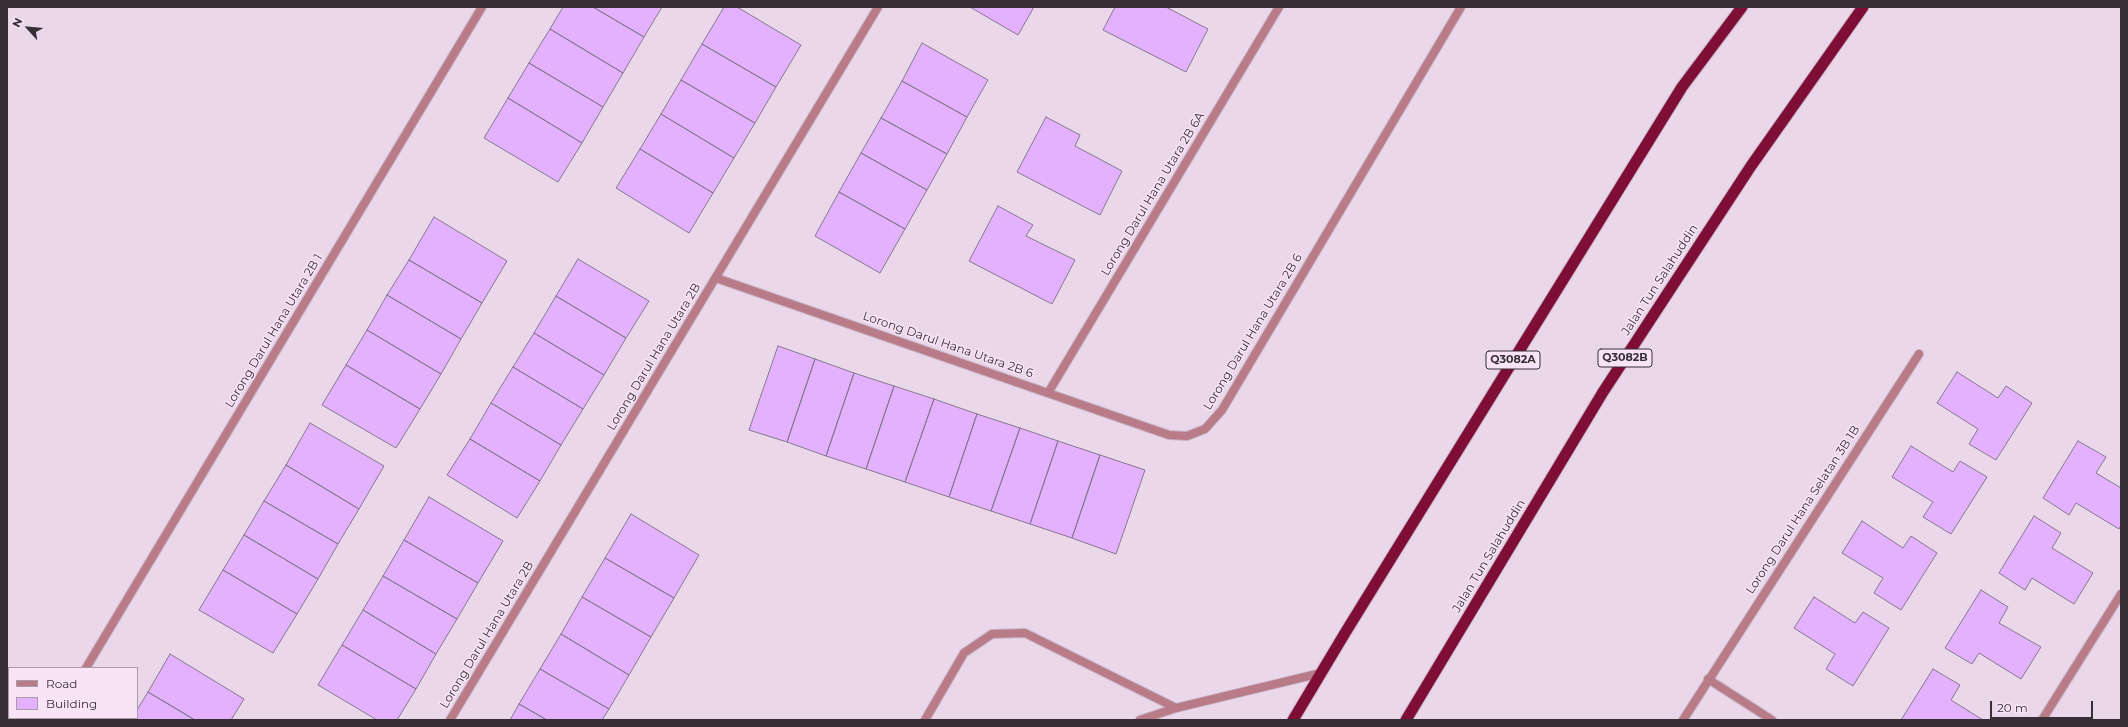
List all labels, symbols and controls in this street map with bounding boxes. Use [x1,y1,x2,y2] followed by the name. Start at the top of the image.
[8,8,48,48] north arrow
[9,15,26,30] text: N
[1098,110,1208,278] street label: Lorong Darul Hana Utara 2B 6A
[1619,222,1701,338] street label: Jalan Tun Salahuddin
[1201,251,1305,413] street label: Lorong Darul Hana Utara 2B 6
[222,252,326,410] street label: Lorong Darul Hana Utara 2B 1
[604,281,704,433] street label: Lorong Darul Hana Utara 2B
[861,309,1035,381] street label: Lorong Darul Hana Utara 2B 6
[1598,349,1652,367] road number: Q3082B
[1486,351,1540,369] road number: Q3082A
[1743,423,1863,597] street label: Lorong Darul Hana Selatan 3B 1B
[1450,497,1528,615] street label: Jalan Tun Salahuddin
[437,559,537,711] street label: Lorong Darul Hana Utara 2B
[8,667,138,719] legend
[46,676,77,691] text: Road
[1992,693,2095,719] scale bar
[46,696,97,711] text: Building
[1997,700,2028,715] text: 20 m

